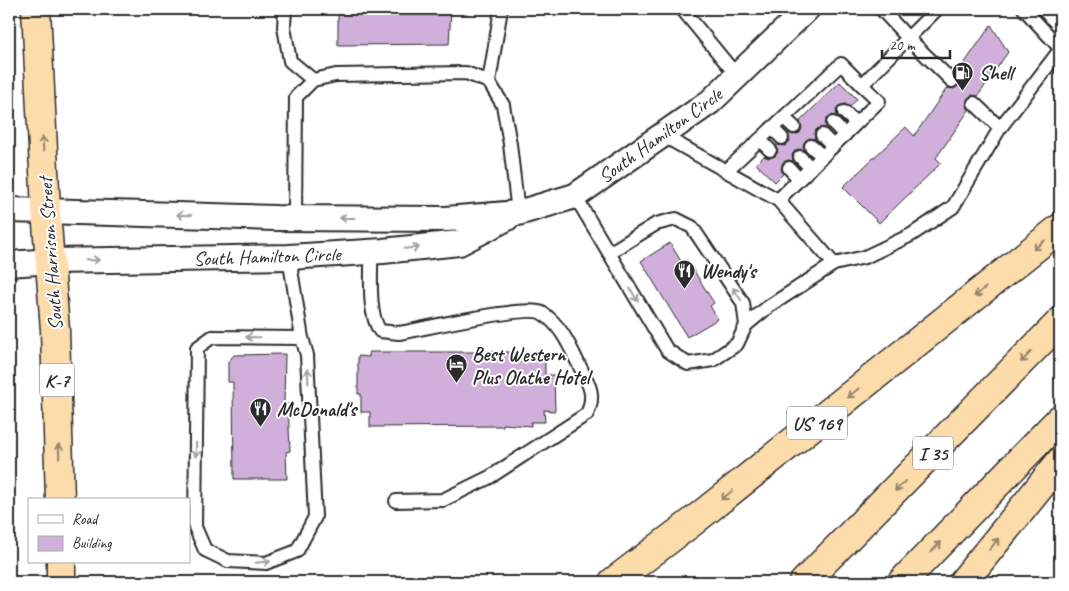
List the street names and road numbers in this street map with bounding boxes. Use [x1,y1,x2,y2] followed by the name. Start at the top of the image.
[593,81,728,189] street label: South Hamilton Circle
[32,173,68,331] street label: South Harrison Street
[193,241,342,272] street label: South Hamilton Circle
[40,364,74,396] road number: K-7
[787,406,847,439] road number: US 169
[913,436,953,469] road number: I 35

